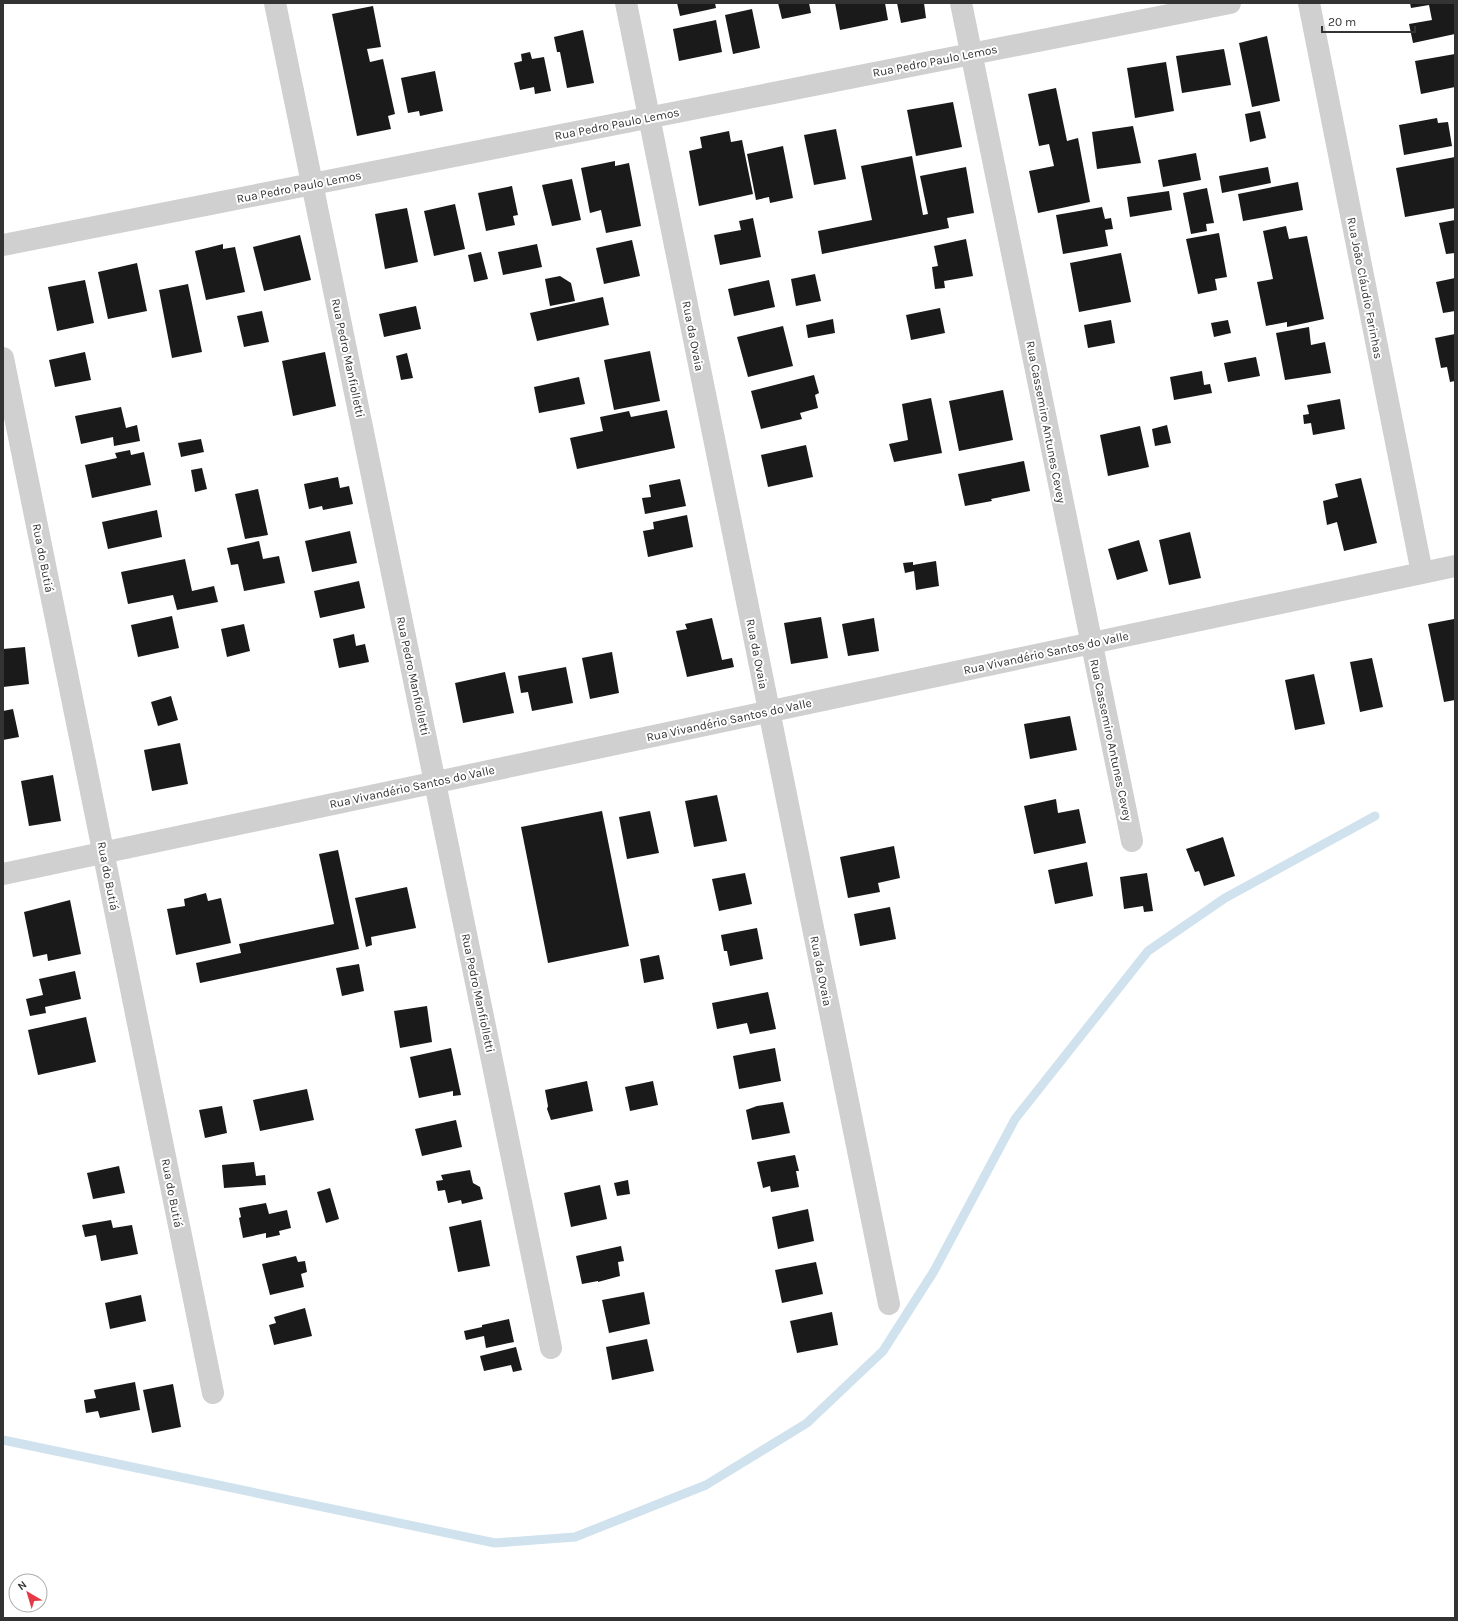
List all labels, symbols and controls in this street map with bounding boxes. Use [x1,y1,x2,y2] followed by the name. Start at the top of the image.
[1322,8,1415,34] scale bar
[1328,15,1356,29] text: 20 m
[871,42,999,80] street label: Rua Pedro Paulo Lemos
[553,105,681,143] street label: Rua Pedro Paulo Lemos
[235,168,363,206] street label: Rua Pedro Paulo Lemos
[1344,216,1386,360] street label: Rua João Cláudio Farinhas
[329,297,367,419] street label: Rua Pedro Manfiolletti
[679,300,707,372] street label: Rua da Ovaia
[1023,340,1069,505] street label: Rua Cassemiro Antunes Cevey
[29,522,57,594] street label: Rua do Butiá
[394,615,432,737] street label: Rua Pedro Manfiolletti
[743,618,771,690] street label: Rua da Ovaia
[962,629,1130,677] street label: Rua Vivandério Santos do Valle
[1087,658,1135,823] street label: Rua Cassemiro Antunes Cevey
[645,696,813,744] street label: Rua Vivandério Santos do Valle
[328,763,496,811] street label: Rua Vivandério Santos do Valle
[94,840,122,912] street label: Rua do Butiá
[459,932,497,1054] street label: Rua Pedro Manfiolletti
[807,935,835,1007] street label: Rua da Ovaia
[158,1157,186,1229] street label: Rua do Butiá
[8,1573,48,1613] north arrow
[15,1578,29,1593] text: N

